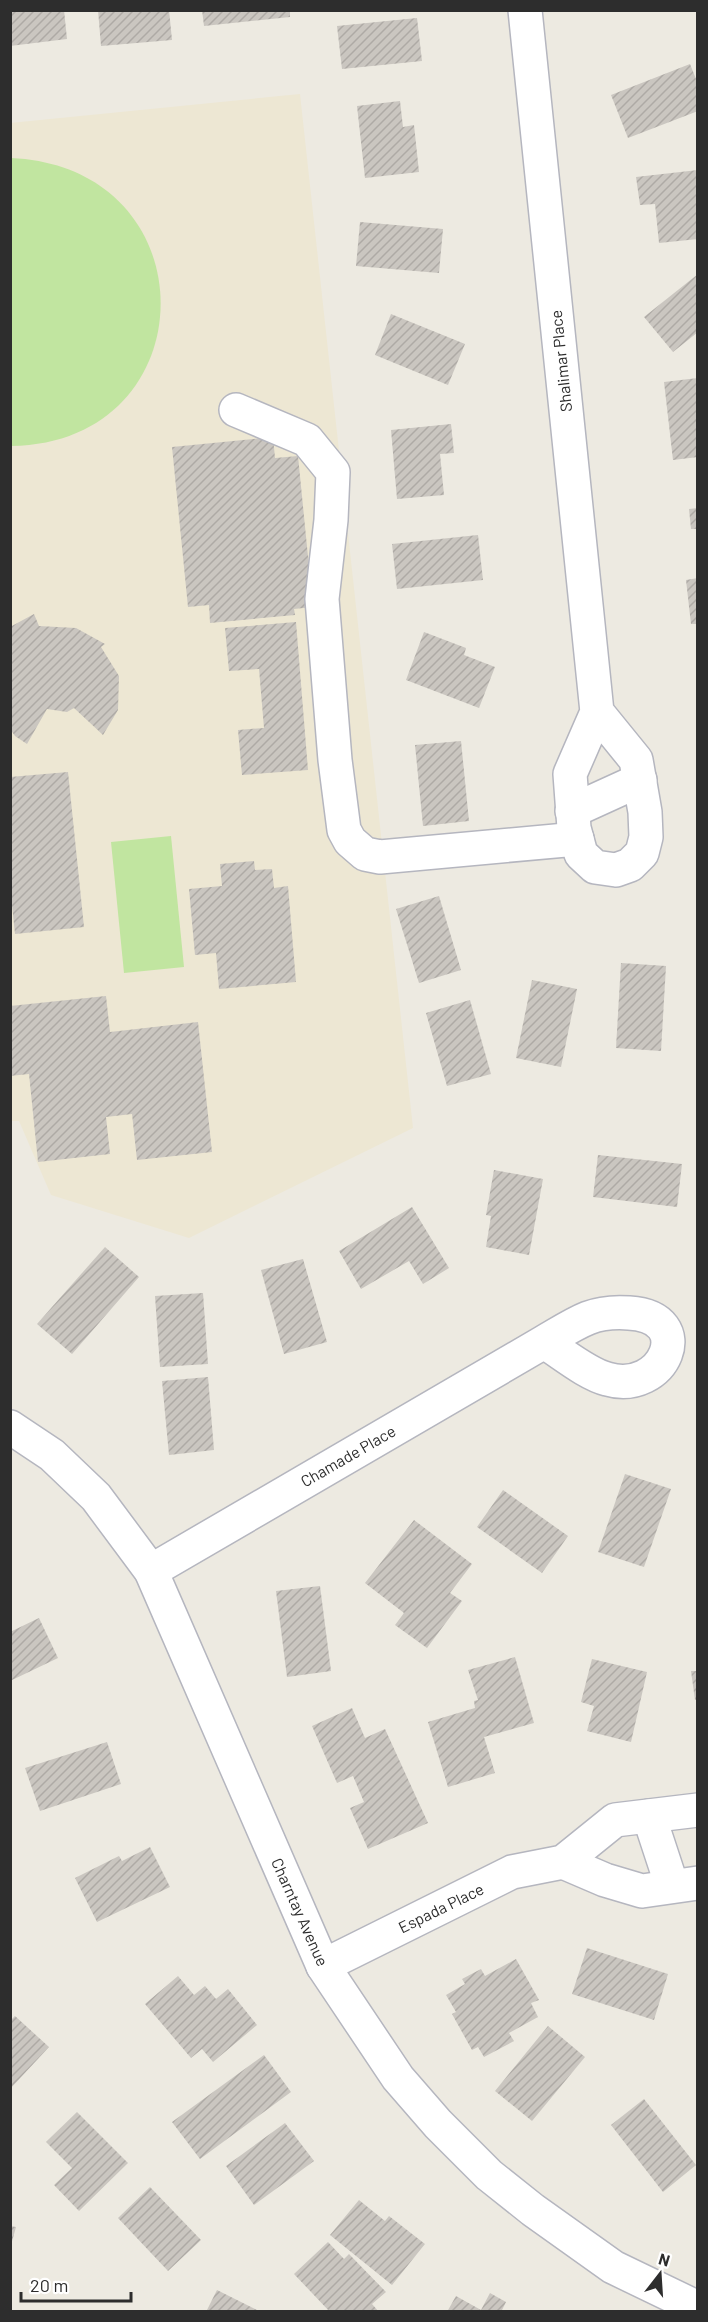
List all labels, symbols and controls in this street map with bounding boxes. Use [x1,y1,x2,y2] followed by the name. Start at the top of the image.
[546,309,575,413] street label: Shalimar Place
[297,1421,399,1490] street label: Chamade Place
[268,1855,333,1969] street label: Charntay Avenue
[395,1879,487,1936] street label: Espada Place
[630,2244,690,2304] north arrow
[657,2249,672,2270] text: N
[21,2265,130,2303] scale bar
[30,2274,68,2296] text: 20 m

